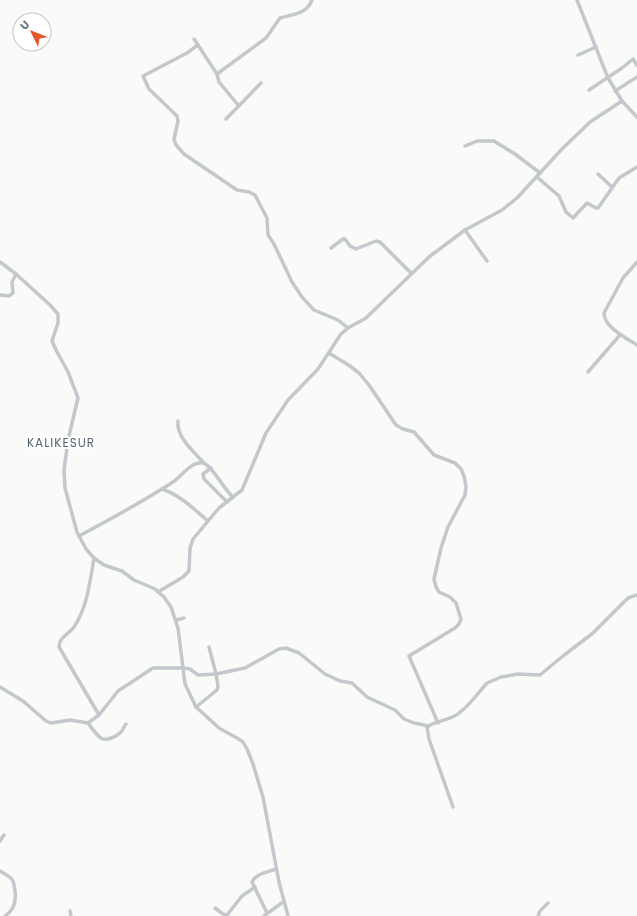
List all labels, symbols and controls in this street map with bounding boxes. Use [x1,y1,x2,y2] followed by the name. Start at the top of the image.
[12,12,52,52] north arrow
[16,17,33,33] text: U
[27,434,95,451] district label: KALIKESUR

